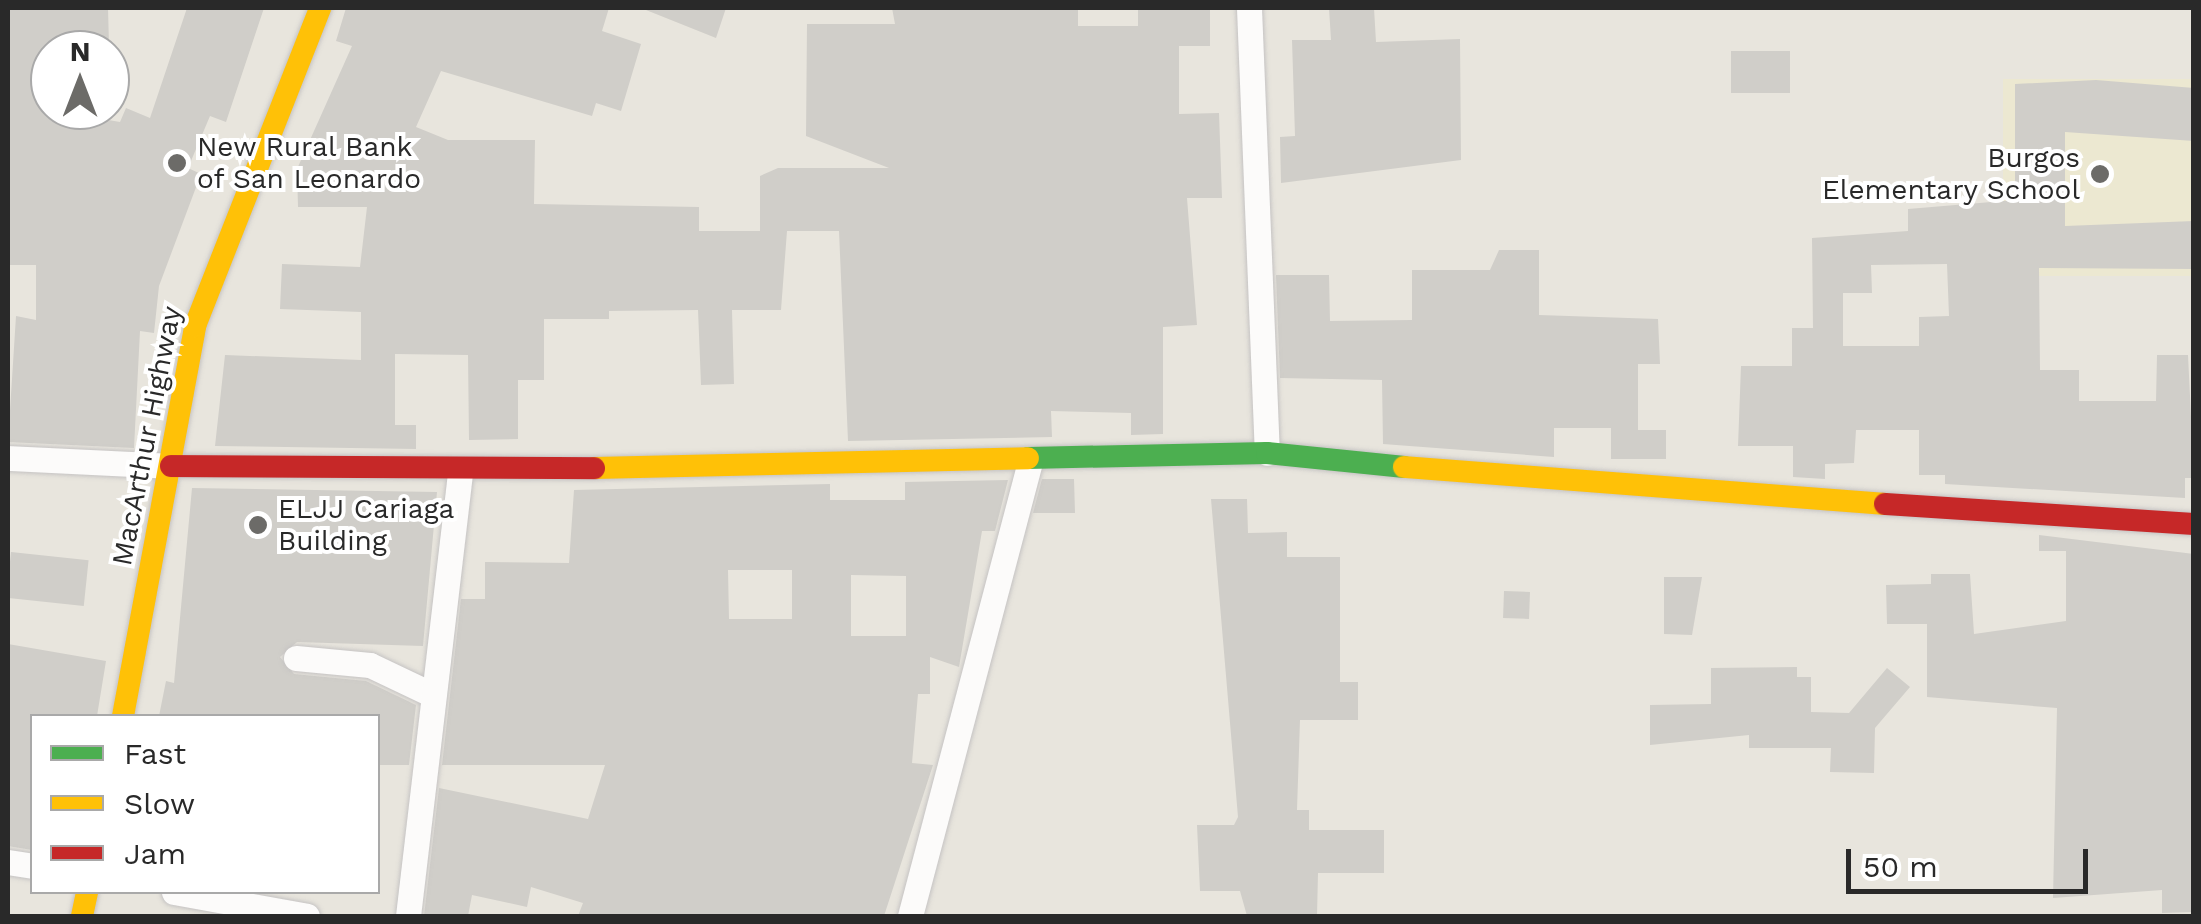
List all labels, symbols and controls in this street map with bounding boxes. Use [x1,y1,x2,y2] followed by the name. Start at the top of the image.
[30,30,130,130] north arrow
[70,35,90,68] text: N
[197,130,422,196] place label: New Rural Bank of San Leonardo
[1821,141,2080,207] place label: Burgos Elementary School
[166,152,188,174] marker: New Rural Bank of San Leonardo
[2089,163,2111,185] marker: Burgos Elementary School
[105,303,189,569] street label: MacArthur Highway
[278,492,454,558] place label: ELJJ Cariaga Building
[247,514,269,536] marker: ELJJ Cariaga Building
[30,714,380,894] legend
[124,736,186,771] text: Fast
[124,786,195,821] text: Slow
[1851,829,2094,891] scale bar
[124,836,186,871] text: Jam
[1863,849,1938,884] text: 50 m

